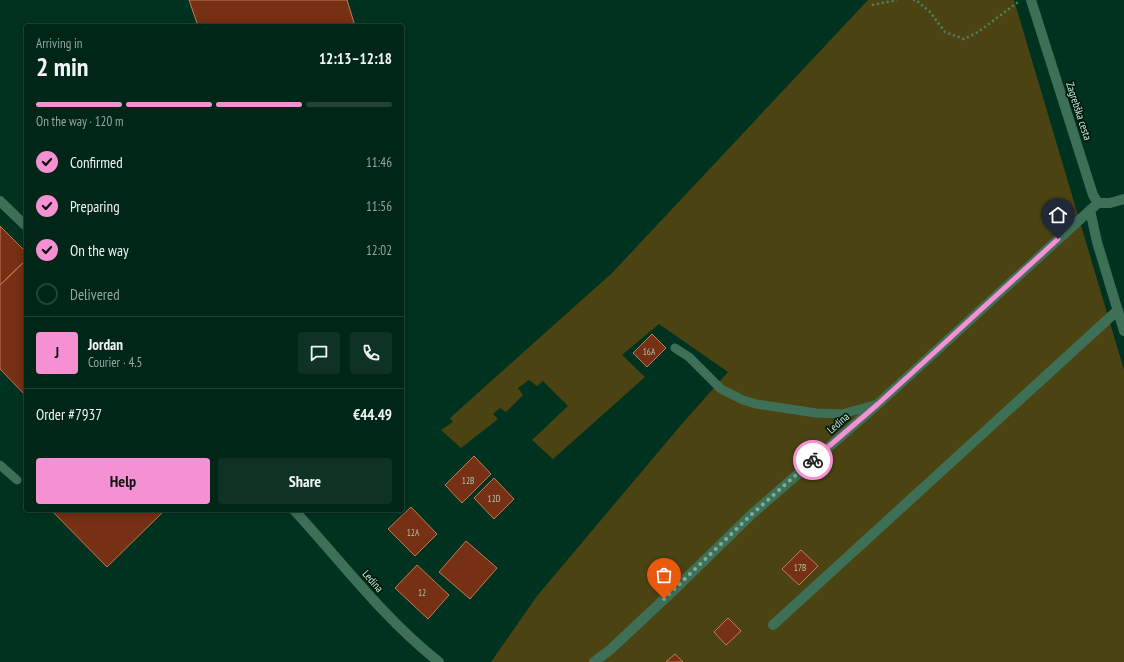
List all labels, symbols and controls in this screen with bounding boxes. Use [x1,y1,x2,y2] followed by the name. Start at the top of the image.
[36,35,83,52] text: Arriving in
[319,49,392,68] text: 12:13–12:18
[36,50,89,83] text: 2 min
[1063,80,1095,142] street label: Zagrebška cesta
[36,113,123,130] text: On the way · 120 m
[36,151,58,173] icon: check
[70,153,123,172] text: Confirmed
[366,154,392,171] text: 11:46
[36,195,58,217] icon: check
[70,197,120,216] text: Preparing
[366,198,392,215] text: 11:56
[1041,198,1075,239] pin
[1047,204,1069,226] icon: home
[36,239,58,261] icon: check
[70,241,129,260] text: On the way
[366,242,392,259] text: 12:02
[70,285,120,304] text: Delivered
[298,332,340,374] button: chat
[350,332,392,374] button: phone
[88,335,123,354] text: Jordan
[55,343,59,362] text: J
[643,346,656,357] house number: 16A
[88,354,142,371] text: Courier · 4.5
[36,405,102,424] text: Order #7937
[353,405,392,424] text: €44.49
[824,410,852,436] street label: Ledina
[793,440,833,480] courier
[802,449,824,471] icon: bike
[36,458,210,504] button: Help
[218,458,392,504] button: Share
[462,475,474,486] house number: 12B
[488,493,501,504] house number: 12D
[407,527,420,538] house number: 12A
[647,558,681,599] pin
[794,562,806,573] house number: 17B
[653,564,675,586] icon: bag
[360,567,386,595] street label: Ledina
[418,587,426,598] house number: 12

